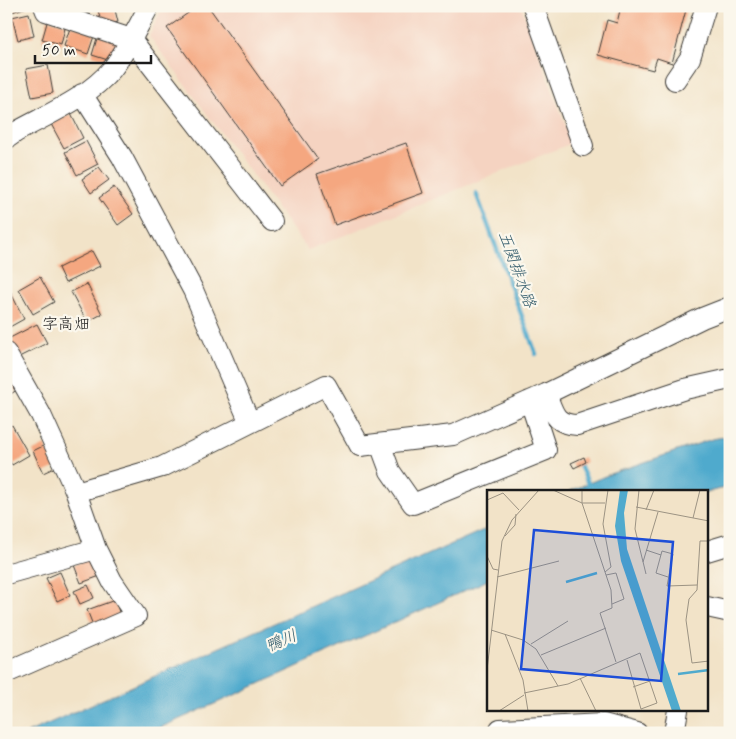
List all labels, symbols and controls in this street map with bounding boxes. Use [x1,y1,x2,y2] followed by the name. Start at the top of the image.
[35,32,151,64] scale bar
[42,41,76,61] text: 50 m
[493,228,540,312] water label: 五関排水路
[42,314,90,335] district label: 字高畑
[487,490,708,712] inset map
[263,625,300,657] water label: 鴨川

